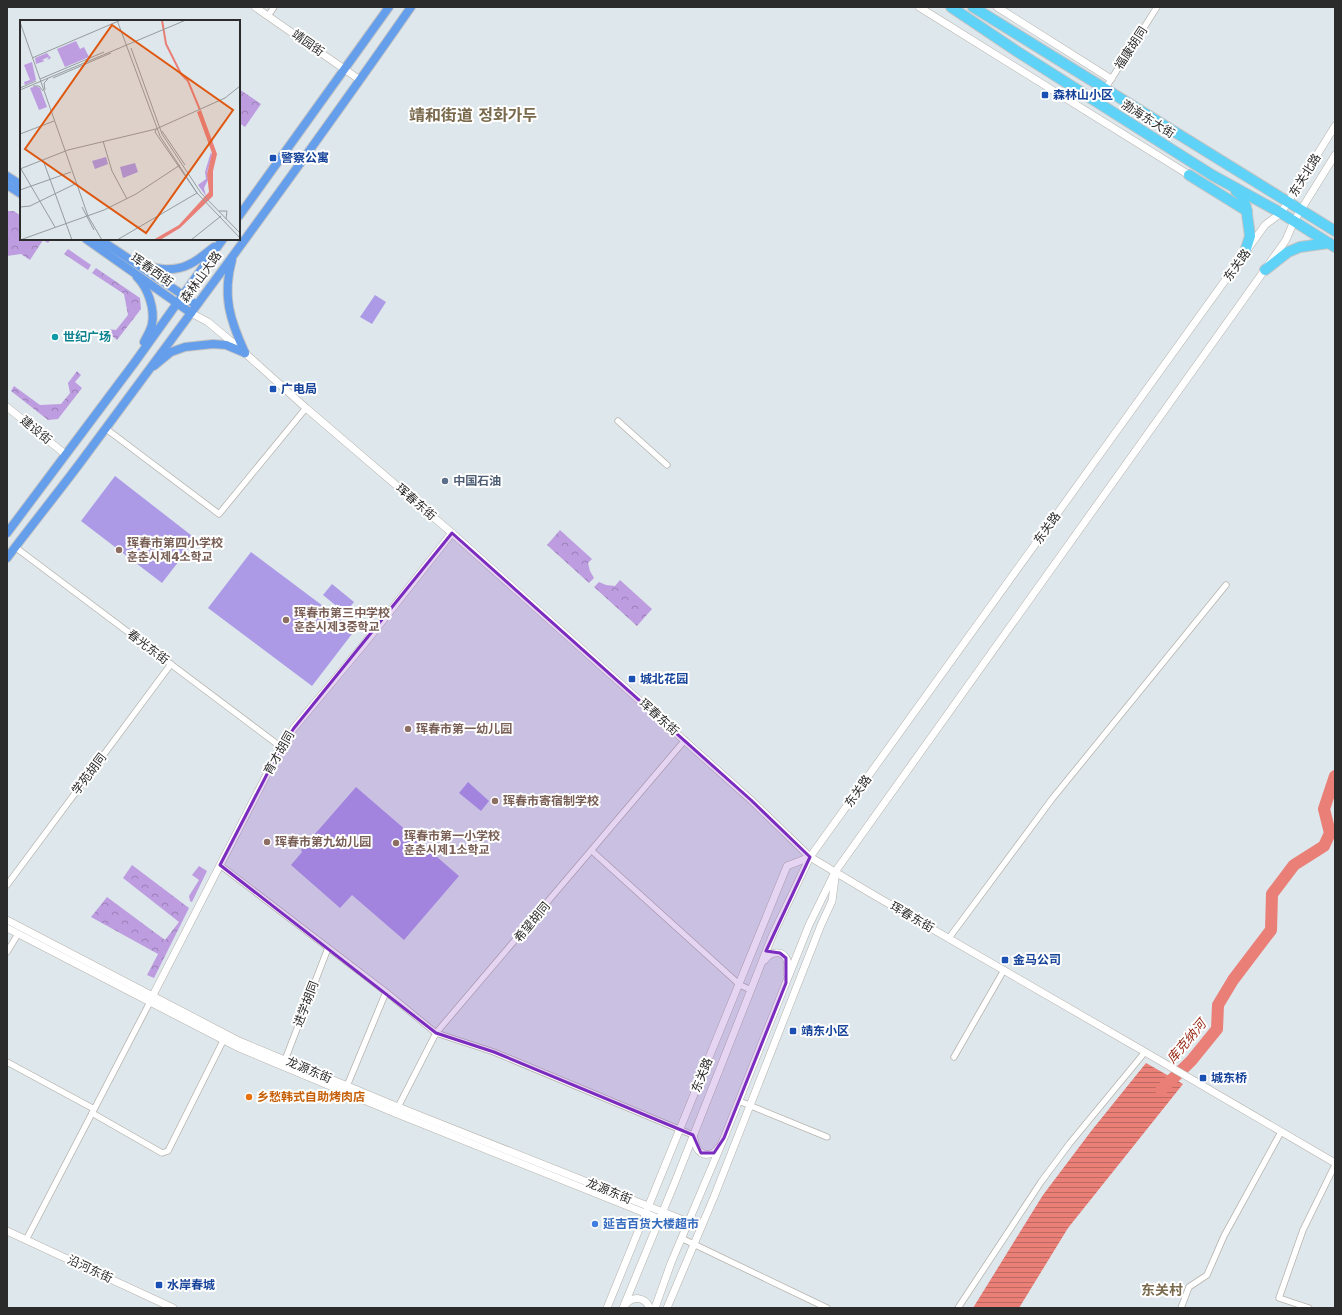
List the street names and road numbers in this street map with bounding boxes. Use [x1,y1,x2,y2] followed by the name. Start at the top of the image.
[1112,24,1150,72] street label: 福康胡同
[289,27,327,59] street label: 靖园街
[1119,97,1177,141] street label: 渤海东大街
[1286,151,1324,199] street label: 东关北路
[1221,246,1253,284] street label: 东关路
[178,249,224,305] street label: 森林山大路
[128,250,176,290] street label: 珲春西街
[18,413,54,447] street label: 建设街
[393,481,439,523] street label: 珲春东街
[1031,509,1063,547] street label: 东关路
[125,627,171,667] street label: 春光东街
[636,696,682,738] street label: 珲春东街
[261,729,297,777] street label: 育才胡同
[69,751,109,797] street label: 学苑胡同
[842,772,874,810] street label: 东关路
[511,899,553,945] street label: 希望胡同
[888,899,936,935] street label: 珲春东街
[291,979,321,1029] street label: 进学胡同
[284,1054,334,1086] street label: 龙源东街
[689,1056,715,1094] street label: 东关路
[584,1176,634,1206] street label: 龙源东街
[65,1253,115,1285] street label: 沿河东街

